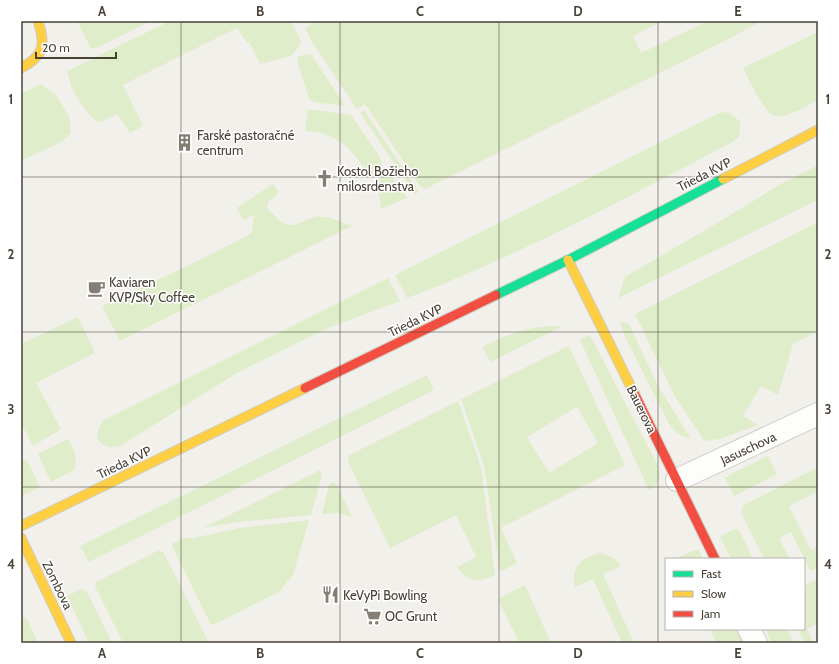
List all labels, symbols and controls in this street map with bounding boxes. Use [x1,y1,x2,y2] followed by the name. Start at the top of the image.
[98,3,107,19] text: A
[256,3,264,19] text: B
[416,3,424,19] text: C
[573,3,583,19] text: D
[734,3,742,19] text: E
[36,34,116,60] scale bar
[42,40,70,55] text: 20 m
[9,91,13,107] text: 1
[826,91,830,107] text: 1
[197,127,295,158] place label: Farské pastoračné centrum
[174,132,194,152] building icon: Farské pastoračné centrum
[674,153,734,194] street label: Trieda KVP
[337,163,418,194] place label: Kostol Božieho milosrdenstva
[314,168,334,188] church icon: Kostol Božieho milosrdenstva
[8,246,15,262] text: 2
[825,246,832,262] text: 2
[109,274,195,305] place label: Kaviaren KVP/Sky Coffee
[86,279,106,299] cafe icon: Kaviaren KVP/Sky Coffee
[385,300,445,340] street label: Trieda KVP
[624,383,661,436] street label: Bauerova
[7,401,15,417] text: 3
[824,401,832,417] text: 3
[717,428,779,468] street label: Jasuschova
[94,442,154,482] street label: Trieda KVP
[7,556,15,572] text: 4
[824,556,832,572] text: 4
[39,558,77,613] street label: Zombova
[665,558,805,630] legend
[701,566,721,581] text: Fast
[320,585,340,605] restaurant icon: KeVyPi Bowling
[701,586,726,601] text: Slow
[343,587,428,603] place label: KeVyPi Bowling
[362,606,382,626] supermarket icon: OC Grunt
[700,606,720,621] text: Jam
[385,608,438,624] place label: OC Grunt
[98,645,107,661] text: A
[256,645,264,661] text: B
[416,645,424,661] text: C
[573,645,583,661] text: D
[734,645,742,661] text: E

